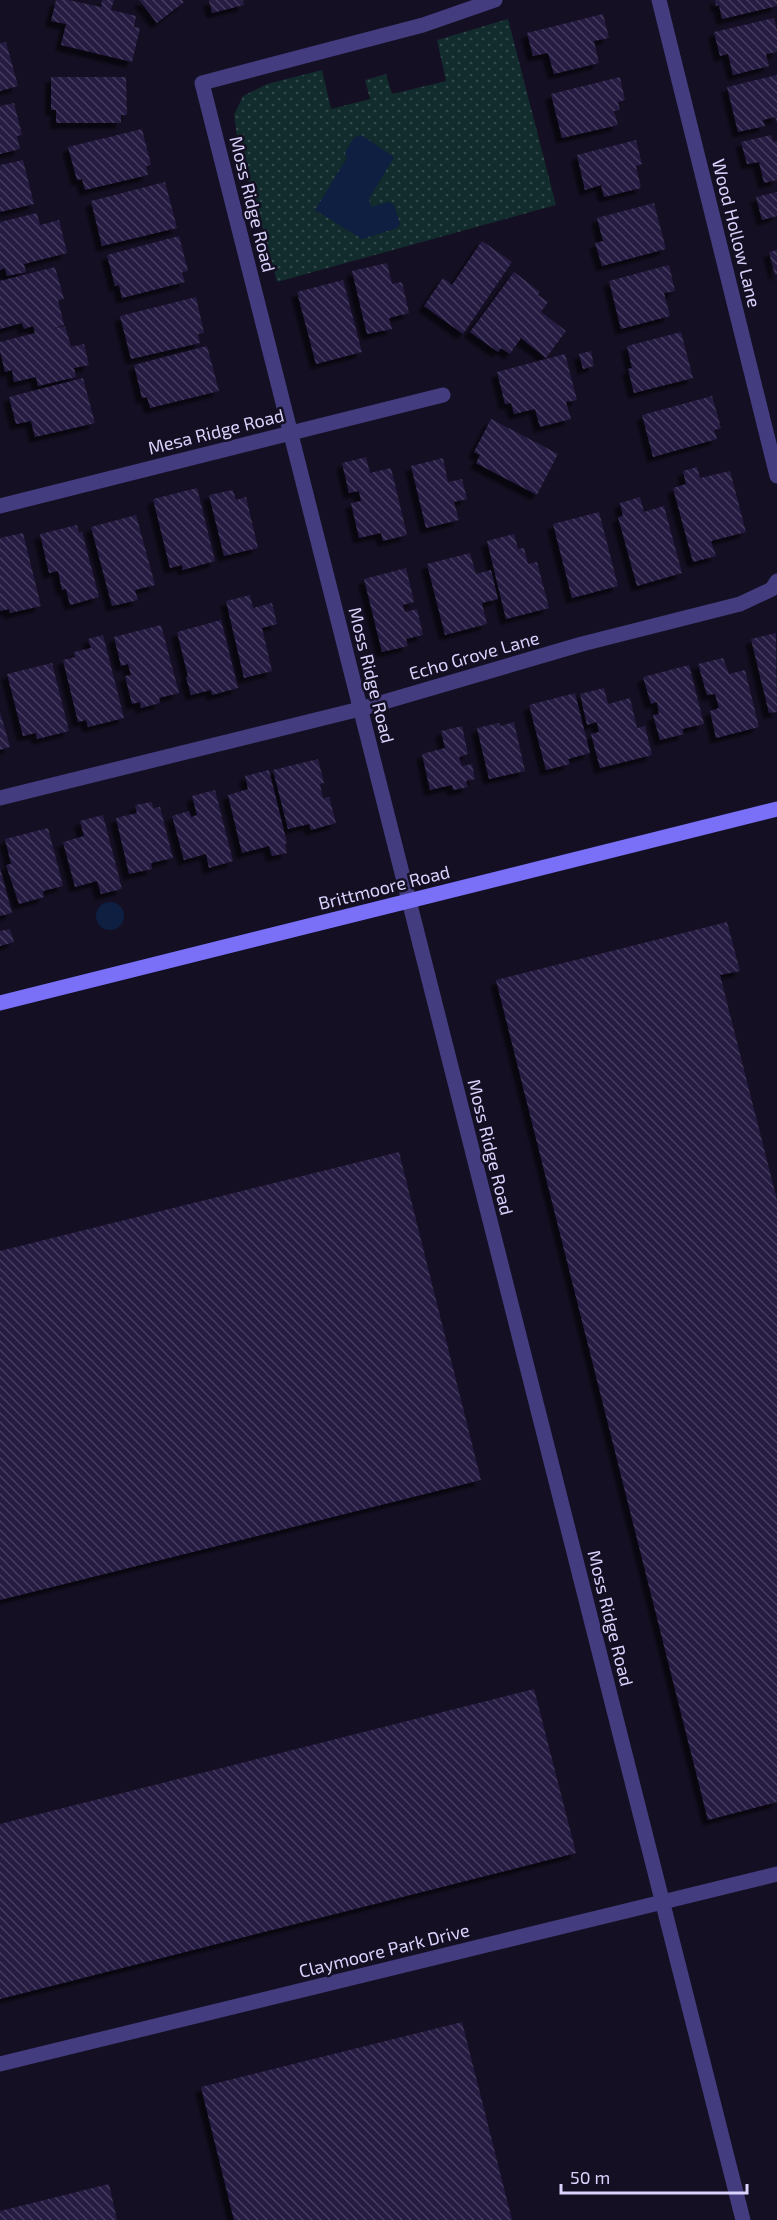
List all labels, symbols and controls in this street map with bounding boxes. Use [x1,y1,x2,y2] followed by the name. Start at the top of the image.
[225,134,281,274] street label: Moss Ridge Road
[708,156,766,310] street label: Wood Hollow Lane
[146,403,286,459] street label: Mesa Ridge Road
[344,605,400,745] street label: Moss Ridge Road
[406,626,542,684] street label: Echo Grove Lane
[316,860,452,914] street label: Brittmoore Road
[463,1077,519,1217] street label: Moss Ridge Road
[583,1548,639,1688] street label: Moss Ridge Road
[296,1918,472,1982] street label: Claymoore Park Drive
[561,2157,747,2195] scale bar
[570,2166,610,2188] text: 50 m

